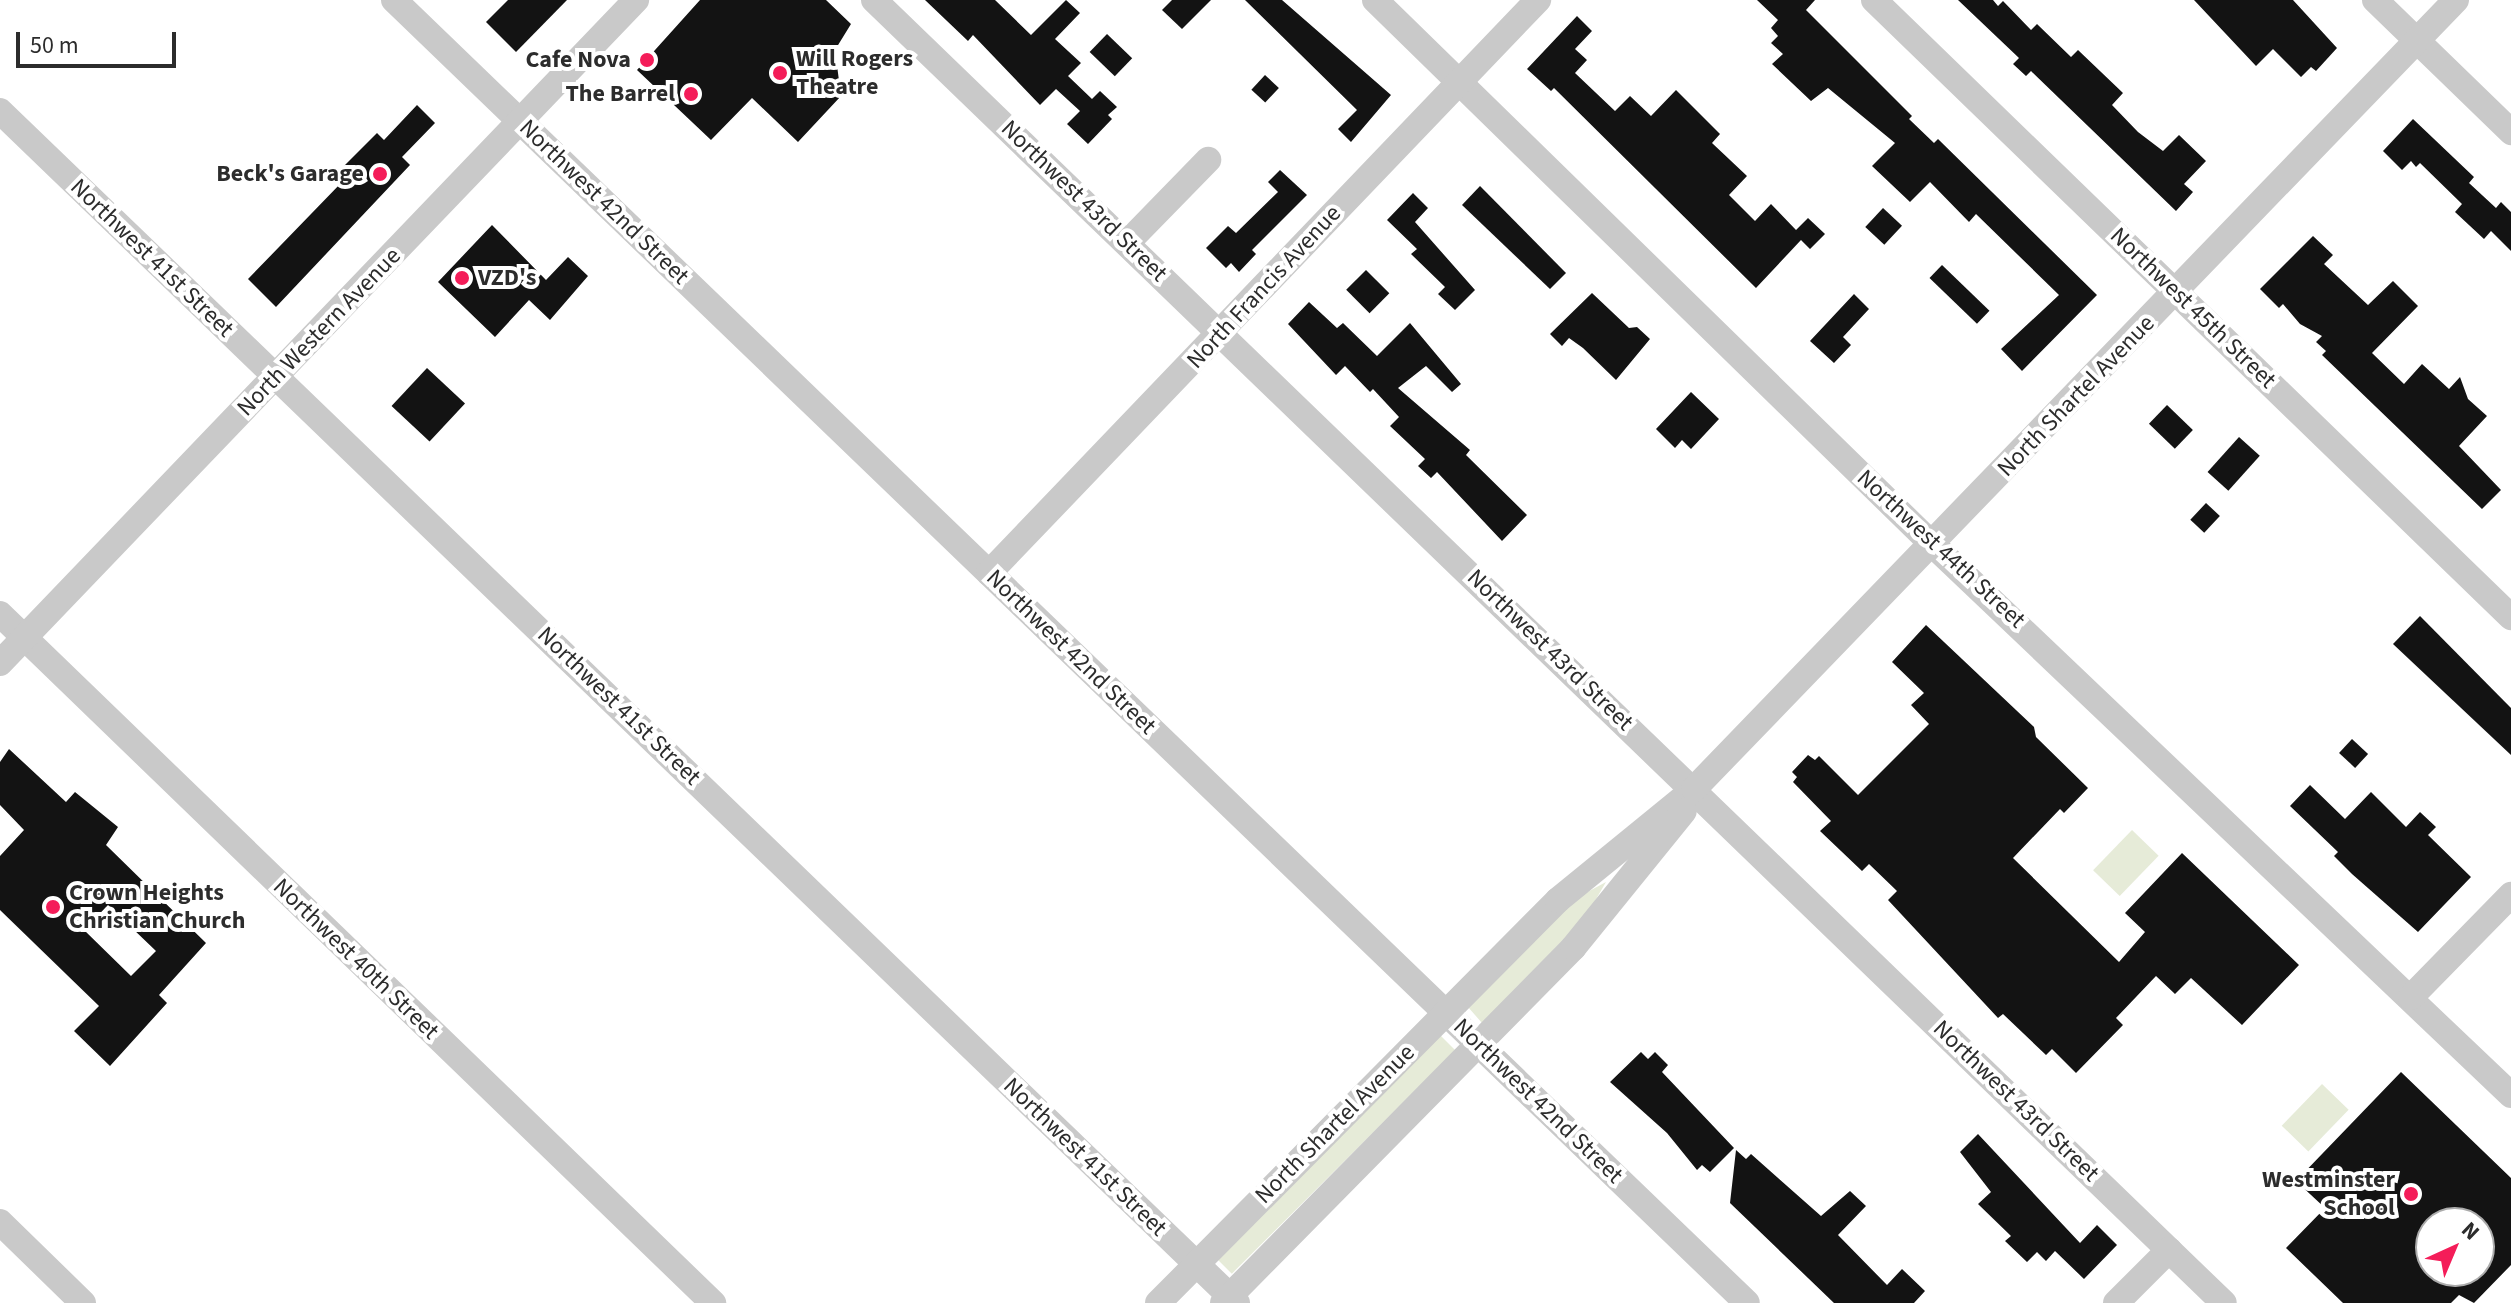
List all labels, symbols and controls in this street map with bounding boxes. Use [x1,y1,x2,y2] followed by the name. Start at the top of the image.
[20,16,180,66] scale bar
[30,28,79,63] text: 50 m
[796,45,913,101] place label: Will Rogers Theatre
[525,46,631,74] place label: Cafe Nova
[638,51,656,69] marker: Cafe Nova
[771,64,789,82] marker: Will Rogers Theatre
[565,80,675,108] place label: The Barrel
[682,85,700,103] marker: The Barrel
[513,114,695,290] street label: Northwest 42nd Street
[995,114,1173,288] street label: Northwest 43rd Street
[216,160,364,188] place label: Beck's Garage
[371,165,389,183] marker: Beck's Garage
[64,173,240,343] street label: Northwest 41st Street
[1181,199,1347,375] street label: North Francis Avenue
[2104,221,2282,395] street label: Northwest 45th Street
[231,242,407,422] street label: North Western Avenue
[478,264,536,292] place label: VZD's
[453,269,471,287] marker: VZD's
[1991,309,2161,483] street label: North Shartel Avenue
[1851,464,2031,634] street label: Northwest 44th Street
[1461,563,1639,737] street label: Northwest 43rd Street
[980,564,1162,740] street label: Northwest 42nd Street
[531,621,707,791] street label: Northwest 41st Street
[267,872,445,1046] street label: Northwest 40th Street
[69,879,246,935] place label: Crown Heights Christian Church
[44,898,62,916] marker: Crown Heights Christian Church
[1447,1013,1629,1189] street label: Northwest 42nd Street
[1927,1014,2105,1188] street label: Northwest 43rd Street
[1249,1038,1421,1210] street label: North Shartel Avenue
[997,1072,1173,1242] street label: Northwest 41st Street
[2262,1166,2395,1222] place label: Westminster School
[2402,1185,2420,1203] marker: Westminster School
[2415,1207,2495,1287] north arrow
[2454,1215,2487,1248] text: N

